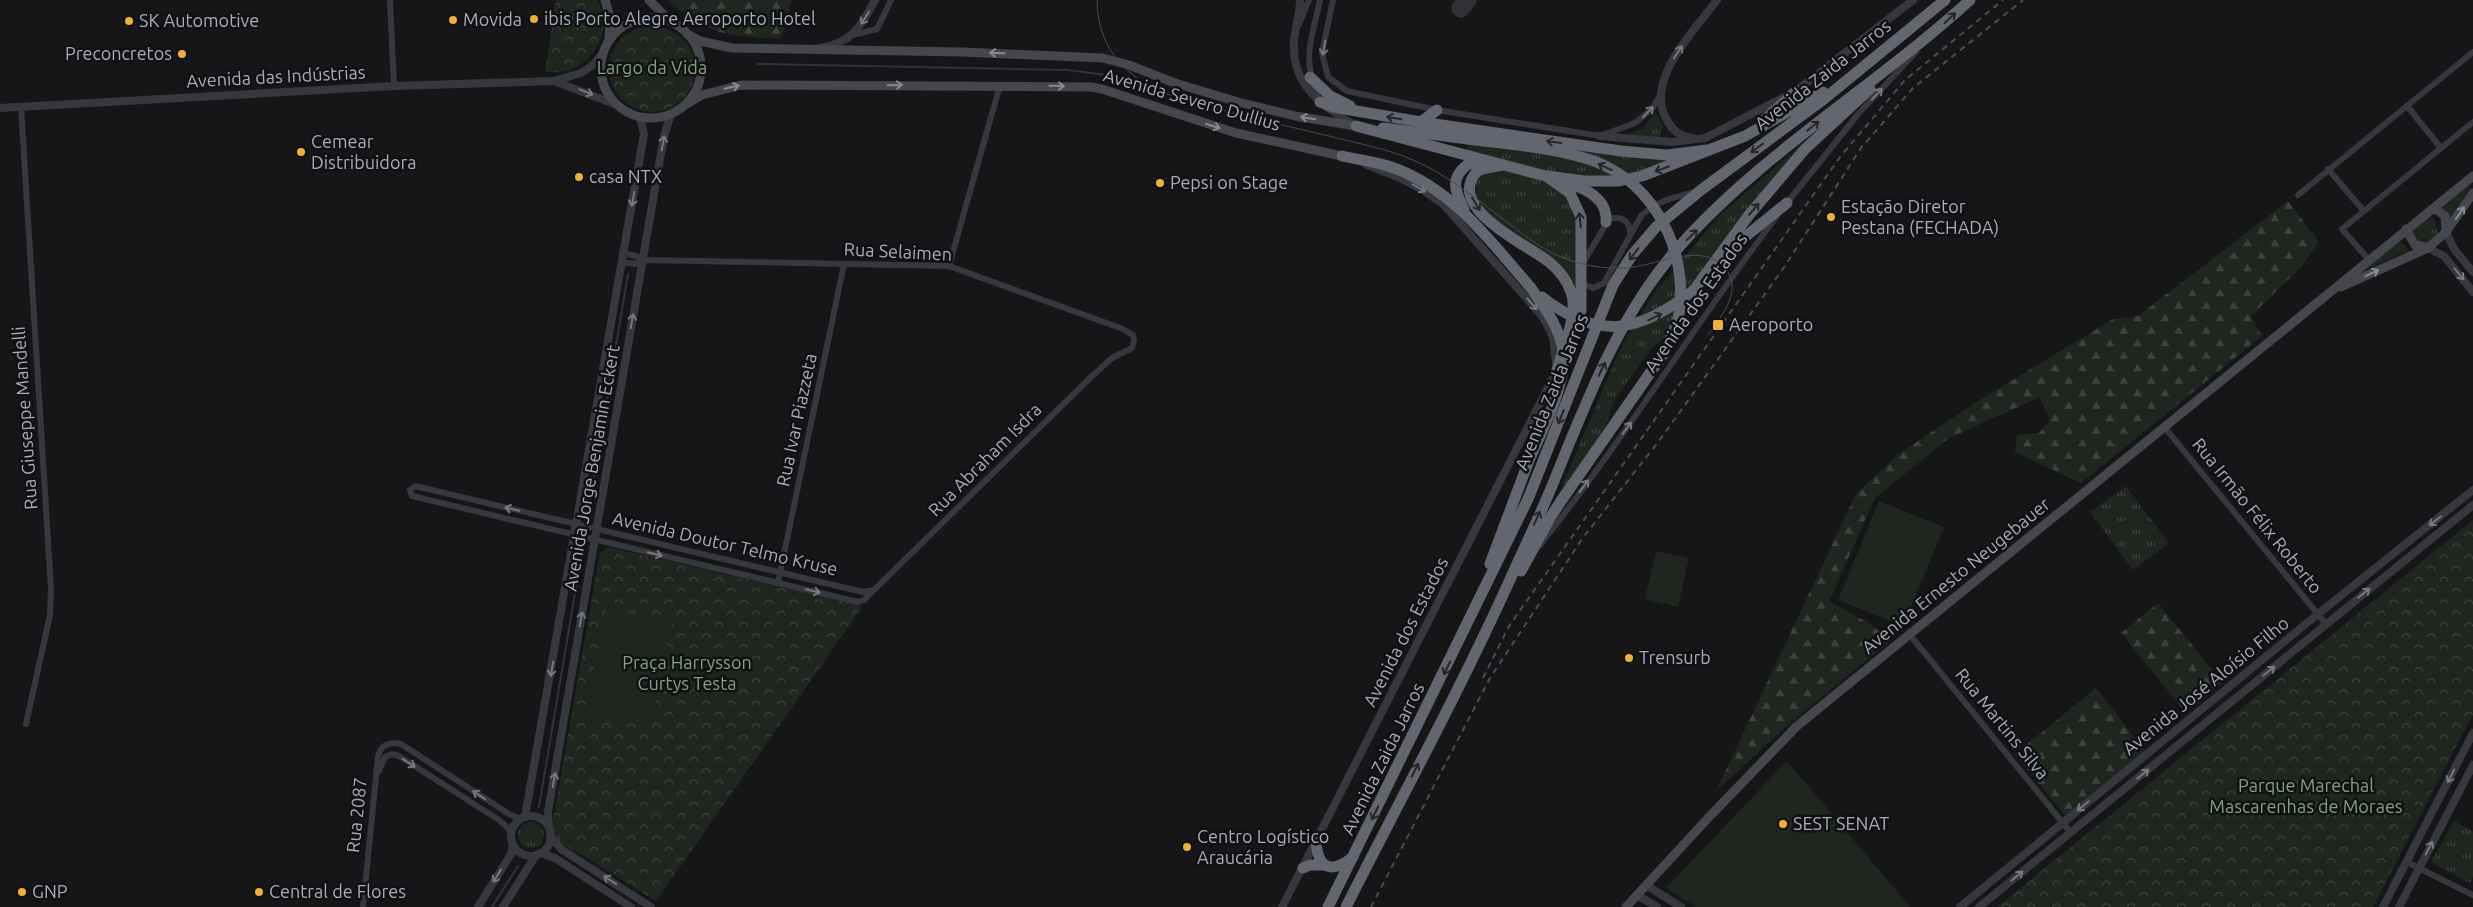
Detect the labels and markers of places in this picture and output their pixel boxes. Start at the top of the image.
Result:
place label: ibis Porto Alegre Aeroporto Hotel [544,8,816,28]
place label: Movida [463,9,522,29]
place label: SK Automotive [139,10,259,30]
marker: ibis Porto Alegre Aeroporto Hotel [528,13,540,25]
marker: Movida [447,14,459,26]
marker: SK Automotive [123,15,135,27]
place label: Preconcretos [65,43,172,63]
marker: Preconcretos [176,48,188,60]
place label: Cemear Distribuidora [311,131,416,172]
marker: Cemear Distribuidora [295,146,307,158]
place label: casa NTX [589,166,662,186]
marker: casa NTX [573,171,585,183]
place label: Pepsi on Stage [1170,172,1288,192]
marker: Pepsi on Stage [1154,177,1166,189]
place label: Estação Diretor Pestana (FECHADA) [1841,196,1999,238]
marker: Estação Diretor Pestana (FECHADA) [1825,211,1837,223]
place label: Aeroporto [1729,314,1813,334]
marker: Aeroporto [1711,318,1725,332]
place label: Trensurb [1639,647,1711,667]
marker: Trensurb [1623,652,1635,664]
place label: SEST SENAT [1793,813,1889,833]
marker: SEST SENAT [1777,818,1789,830]
place label: Centro Logístico Araucária [1197,826,1329,867]
marker: Centro Logístico Araucária [1181,841,1193,853]
place label: GNP [32,881,68,901]
place label: Central de Flores [269,881,406,901]
marker: GNP [16,886,28,898]
marker: Central de Flores [253,886,265,898]

